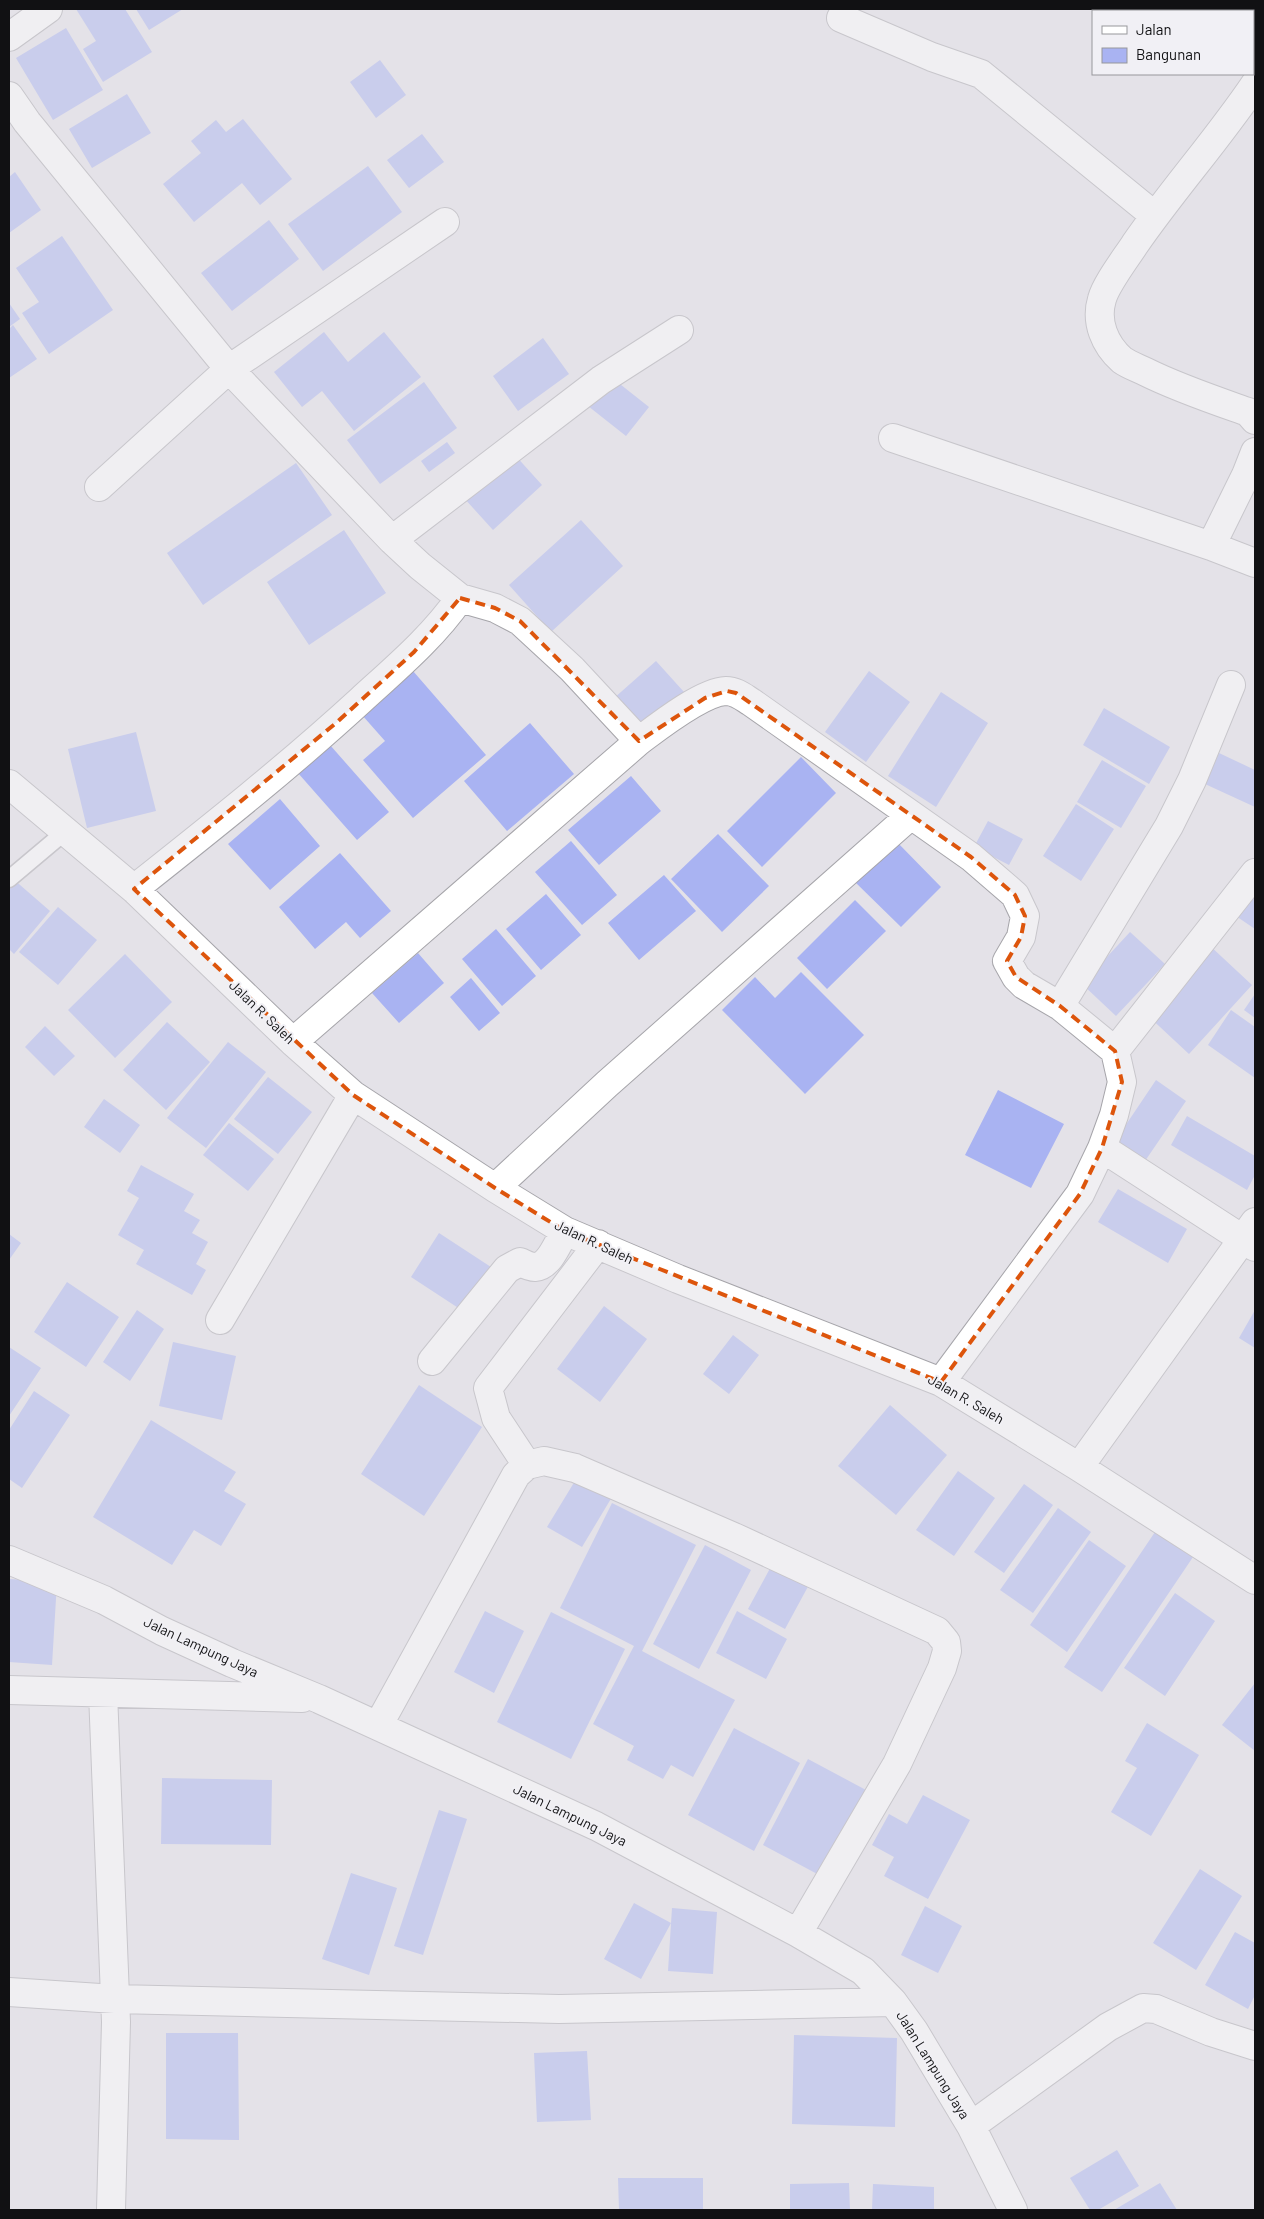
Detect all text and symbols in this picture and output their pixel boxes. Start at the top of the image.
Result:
legend [1092,10,1254,75]
text: Jalan [1136,20,1172,38]
text: Bangunan [1136,45,1201,63]
street label: Jalan R. Saleh [226,976,299,1047]
street label: Jalan R. Saleh [552,1216,636,1267]
street label: Jalan R. Saleh [925,1370,1007,1427]
street label: Jalan Lampung Jaya [141,1613,261,1681]
street label: Jalan Lampung Jaya [511,1780,630,1849]
street label: Jalan Lampung Jaya [893,2008,974,2122]

